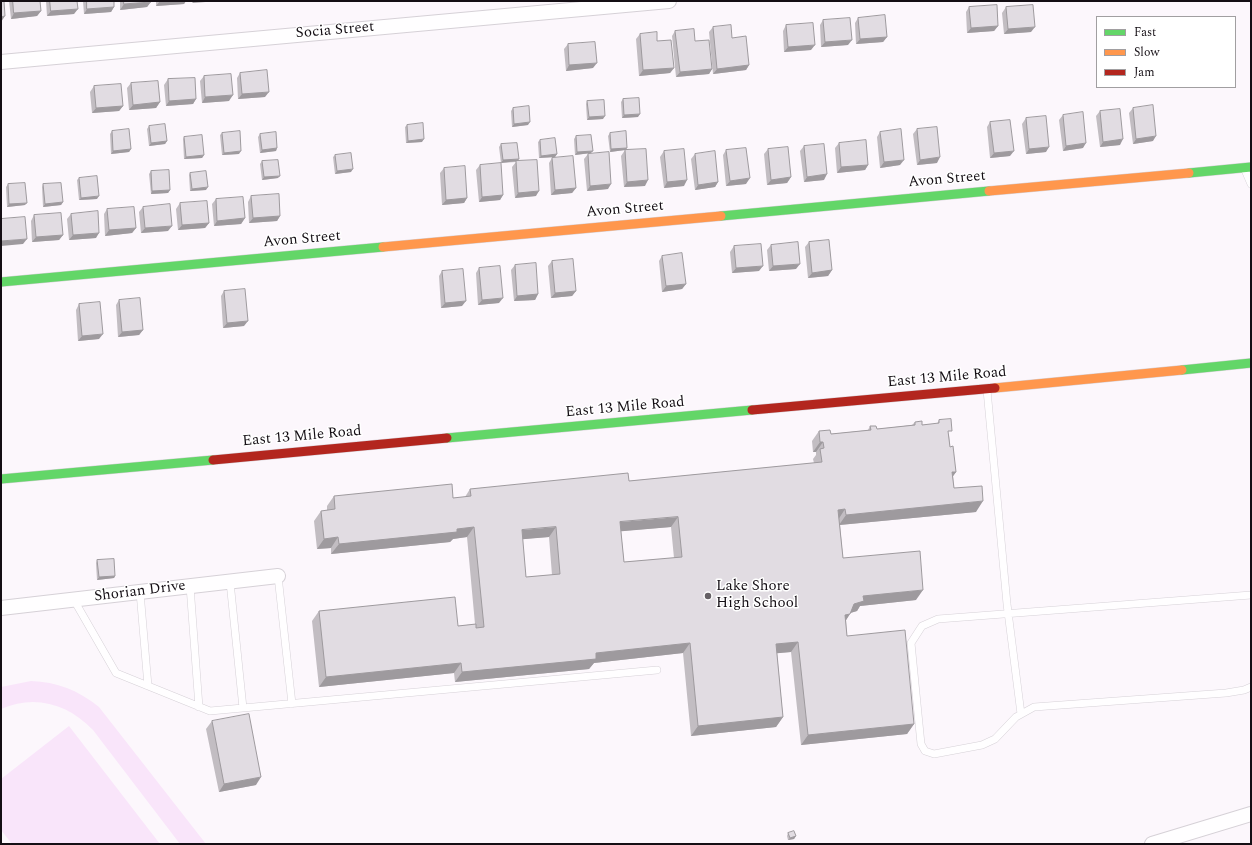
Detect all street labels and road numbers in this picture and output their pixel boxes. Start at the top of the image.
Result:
street label: Socia Street [295,19,375,43]
street label: Avon Street [907,168,987,192]
street label: Avon Street [585,198,665,222]
street label: Avon Street [262,228,342,252]
street label: East 13 Mile Road [887,364,1007,392]
street label: East 13 Mile Road [565,394,685,422]
street label: East 13 Mile Road [242,423,362,451]
street label: Shorian Drive [93,577,187,607]

